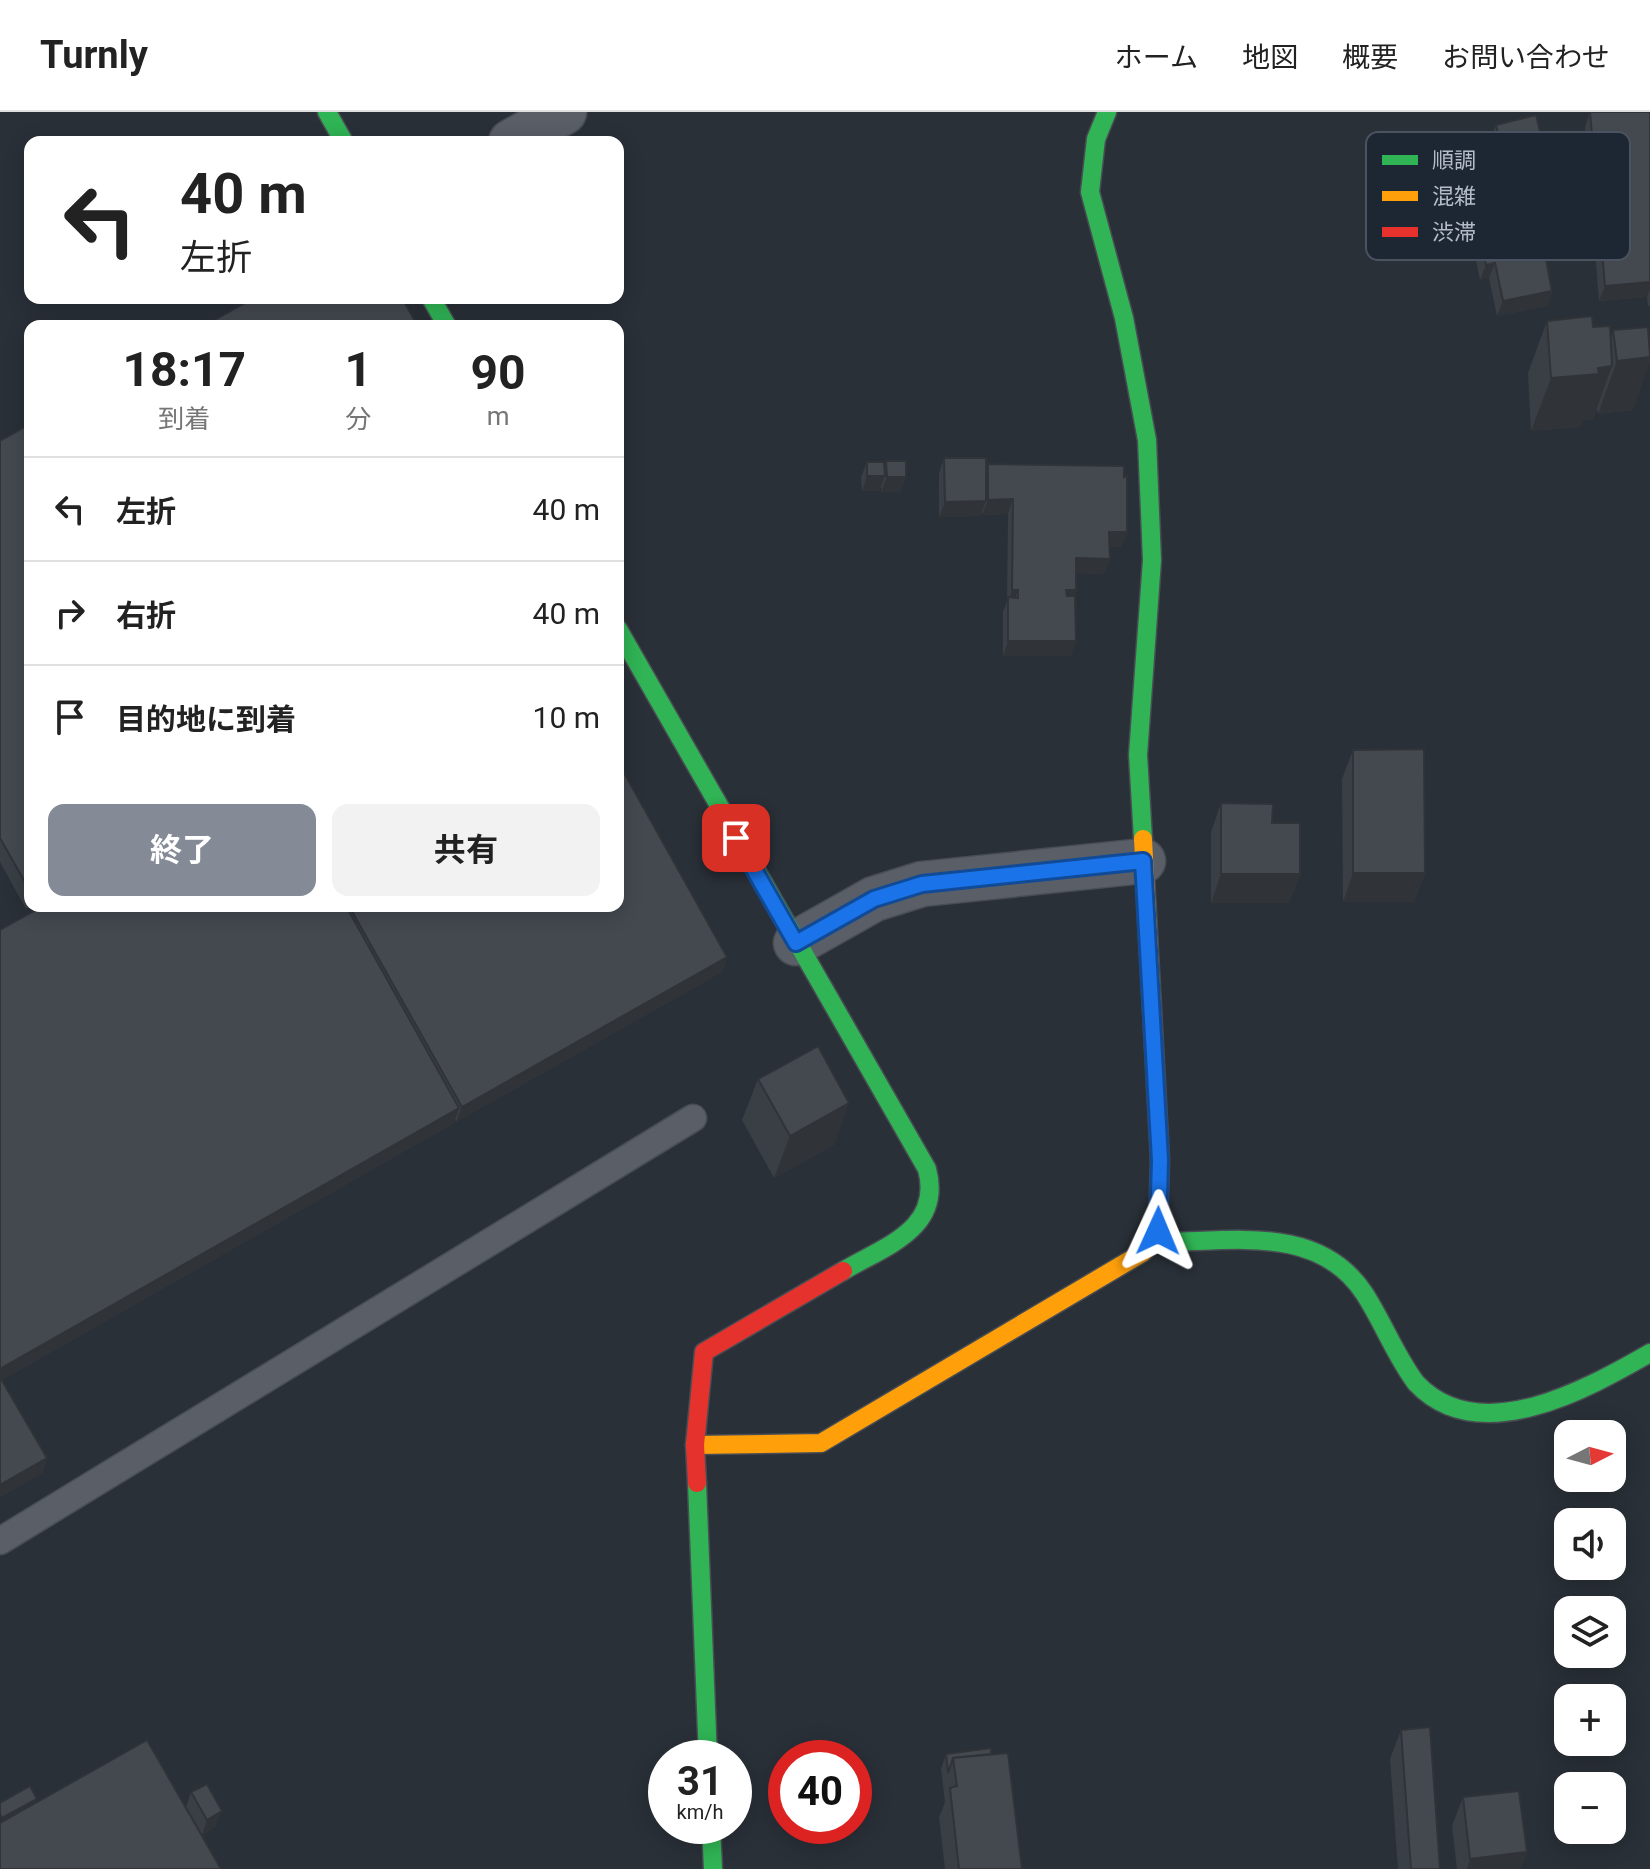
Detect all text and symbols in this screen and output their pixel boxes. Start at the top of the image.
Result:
text: Turnly [40,33,148,77]
text: ホーム [1115,41,1198,74]
text: 地図 [1242,41,1298,74]
text: 概要 [1342,41,1398,74]
text: お問い合わせ [1442,41,1610,74]
legend [1366,132,1630,260]
text: 順調 [1432,148,1476,173]
text: 40 m [180,161,307,227]
icon: left [48,168,152,272]
text: 混雑 [1432,184,1476,209]
text: 渋滞 [1432,220,1476,245]
text: 左折 [180,237,252,279]
text: 18:17 [122,341,246,398]
text: 1 [345,341,372,398]
text: 90 [471,344,526,401]
text: m [487,401,509,431]
text: 到着 [158,404,210,434]
text: 分 [345,404,371,434]
icon: left [48,487,92,531]
text: 40 m [533,492,600,527]
text: 左折 [116,494,176,529]
icon: right [48,591,92,635]
text: 40 m [533,596,600,631]
text: 右折 [116,598,176,633]
icon: arrive [48,695,92,739]
text: 10 m [533,700,600,735]
text: 目的地に到着 [116,702,296,737]
button: 終了 [48,804,316,896]
button: 共有 [332,804,600,896]
pin [702,804,770,872]
icon: arrive [714,816,758,860]
position arrow [1116,1189,1200,1273]
north arrow [1554,1420,1626,1492]
map controls [1554,1420,1626,1844]
button: sound [1554,1508,1626,1580]
button: layers [1554,1596,1626,1668]
button: + [1554,1684,1626,1756]
speed limit sign: 40 [768,1740,872,1844]
text: 31 [677,1758,723,1805]
button: − [1554,1772,1626,1844]
text: km/h [677,1800,723,1824]

